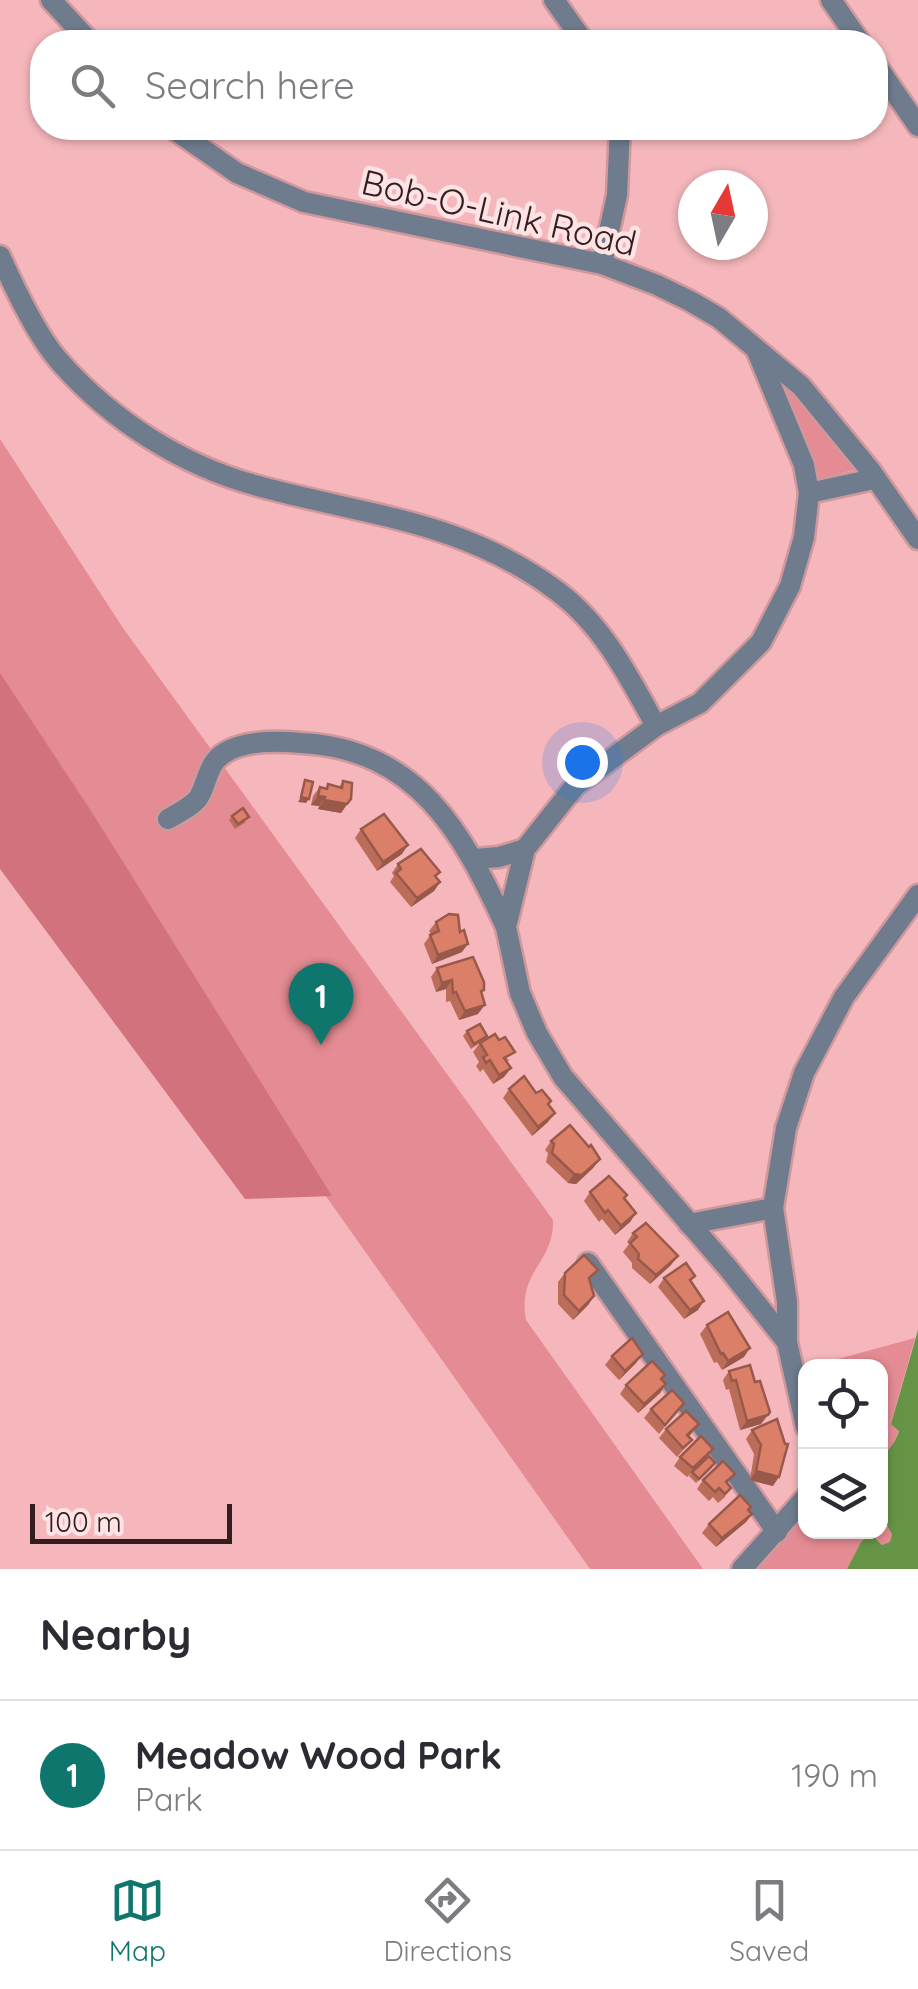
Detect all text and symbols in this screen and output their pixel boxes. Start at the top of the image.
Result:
search box [30,30,888,140]
icon: search [65,58,120,113]
text: Search here [145,61,355,109]
street label: Bob-O-Link Road [358,159,641,265]
north arrow [678,170,768,260]
your location [557,737,608,788]
pin: 1 [288,962,354,1045]
map controls [798,1359,888,1539]
button: locate [798,1359,888,1449]
button: layers [798,1449,888,1539]
scale bar [30,1499,232,1544]
text: 100 m [45,1504,122,1539]
text: Nearby [40,1608,191,1661]
text: Meadow Wood Park [135,1731,502,1779]
text: 1 [66,1755,79,1795]
text: 190 m [791,1755,878,1795]
text: Park [135,1779,203,1819]
tab: Map [109,1873,166,1968]
tab: Directions [383,1873,512,1968]
tab: Saved [729,1873,809,1968]

